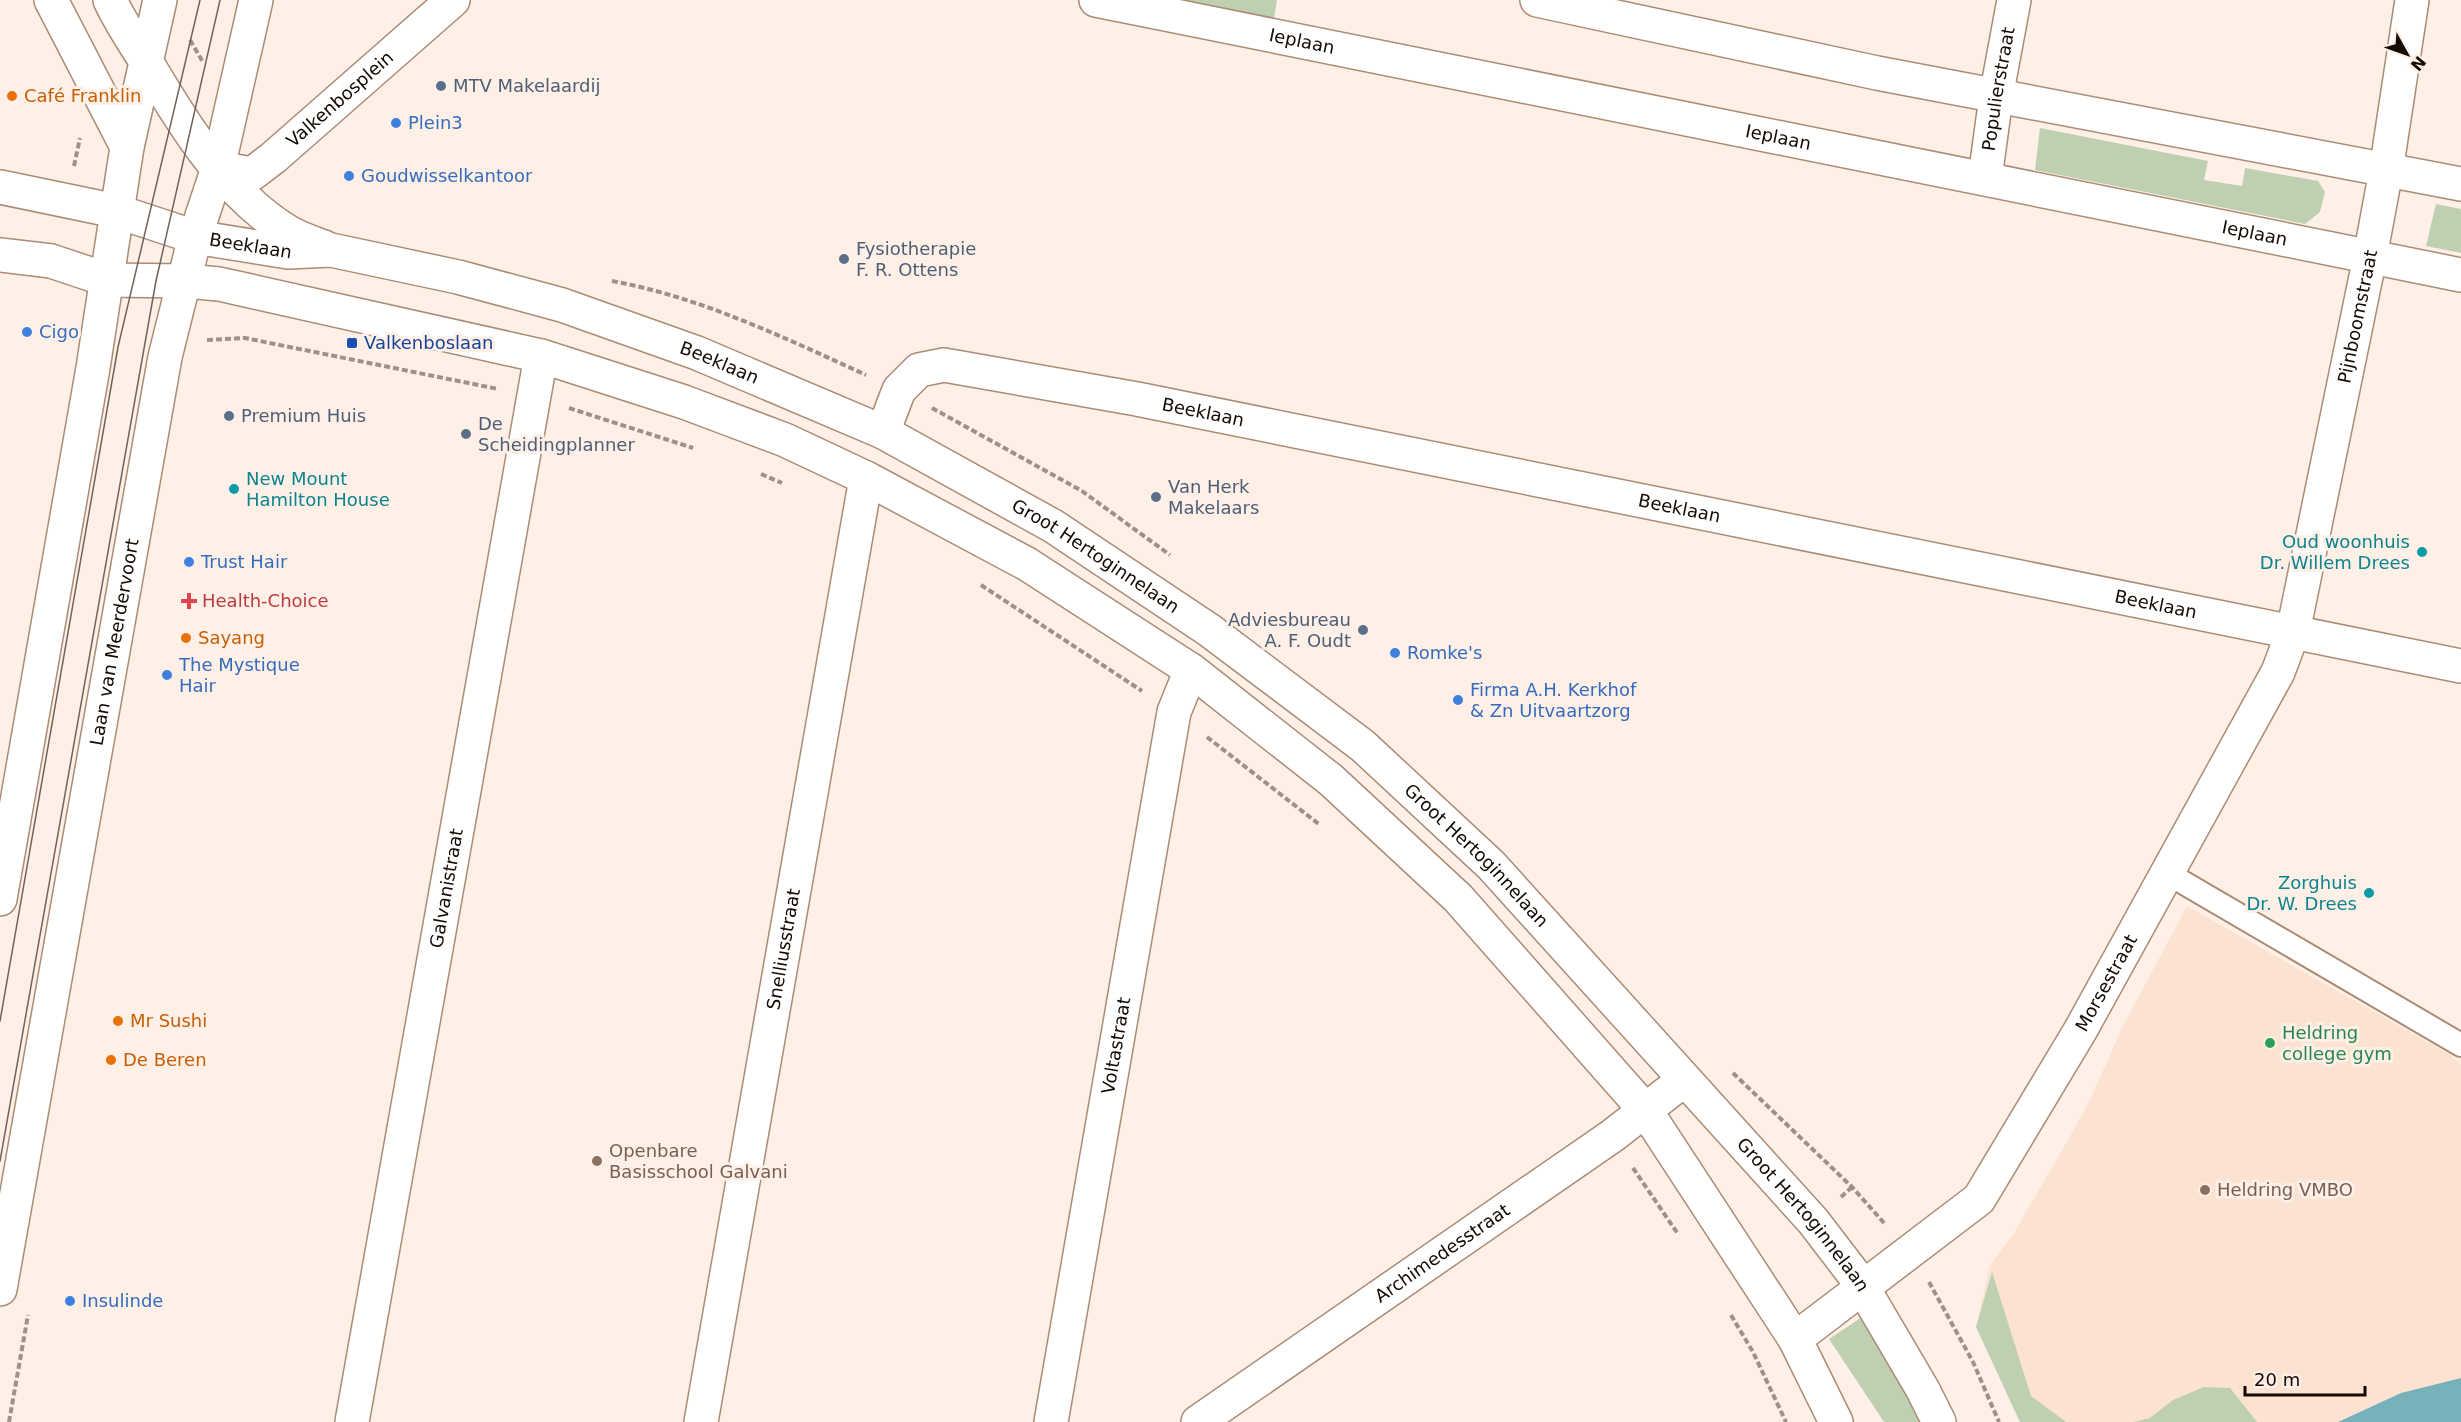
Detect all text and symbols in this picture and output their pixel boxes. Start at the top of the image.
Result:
street label: Ieplaan [1267,24,1337,58]
north arrow [2377,24,2437,84]
street label: Populierstraat [1978,25,2019,152]
street label: Valkenbosplein [282,46,397,151]
text: N [2407,52,2430,75]
place label: MTV Makelaardij [453,75,601,96]
marker: MTV Makelaardij [434,79,448,93]
place label: Café Franklin [24,85,141,106]
marker: Café Franklin [5,89,19,103]
place label: Plein3 [408,112,463,133]
marker: Plein3 [389,116,403,130]
street label: Ieplaan [1744,120,1813,154]
place label: Goudwisselkantoor [361,165,533,186]
marker: Goudwisselkantoor [342,169,356,183]
street label: Ieplaan [2220,216,2289,250]
street label: Beeklaan [208,228,294,262]
place label: Fysiotherapie F. R. Ottens [856,238,976,280]
street label: Pijnboomstraat [2333,248,2381,385]
marker: Fysiotherapie F. R. Ottens [837,252,851,266]
place label: Cigo [39,321,79,342]
marker: Cigo [20,325,34,339]
place label: Valkenboslaan [364,332,494,353]
marker: Valkenboslaan [345,336,359,350]
street label: Beeklaan [677,337,762,388]
street label: Beeklaan [1160,393,1246,430]
place label: Premium Huis [241,405,366,426]
marker: Premium Huis [222,409,236,423]
place label: De Scheidingplanner [478,413,635,455]
marker: De Scheidingplanner [459,427,473,441]
place label: New Mount Hamilton House [246,468,390,510]
place label: Van Herk Makelaars [1168,476,1259,518]
marker: New Mount Hamilton House [227,482,241,496]
street label: Beeklaan [1637,489,1722,526]
marker: Van Herk Makelaars [1149,490,1163,504]
street label: Groot Hertoginnelaan [1008,494,1183,617]
place label: Oud woonhuis Dr. Willem Drees [2260,531,2410,573]
street label: Laan van Meerdervoort [85,537,143,747]
marker: Oud woonhuis Dr. Willem Drees [2415,545,2429,559]
place label: Trust Hair [200,551,288,572]
marker: Trust Hair [182,555,196,569]
street label: Beeklaan [2113,585,2199,623]
place label: Health-Choice [202,590,329,611]
marker: Health-Choice [180,592,198,610]
place label: Adviesbureau A. F. Oudt [1228,609,1351,651]
marker: Adviesbureau A. F. Oudt [1356,623,1370,637]
place label: Sayang [198,627,265,648]
marker: Sayang [179,631,193,645]
place label: Romke's [1407,642,1482,663]
marker: Romke's [1388,646,1402,660]
place label: The Mystique Hair [178,654,300,696]
marker: The Mystique Hair [160,668,174,682]
place label: Firma A.H. Kerkhof & Zn Uitvaartzorg [1470,679,1637,721]
marker: Firma A.H. Kerkhof & Zn Uitvaartzorg [1451,693,1465,707]
street label: Groot Hertoginnelaan [1400,779,1553,931]
street label: Galvanistraat [425,827,467,950]
place label: Zorghuis Dr. W. Drees [2246,872,2357,914]
marker: Zorghuis Dr. W. Drees [2362,886,2376,900]
street label: Snelliusstraat [762,887,804,1011]
street label: Morsestraat [2071,931,2141,1035]
street label: Voltastraat [1097,995,1134,1096]
place label: Mr Sushi [130,1010,207,1031]
marker: Mr Sushi [111,1014,125,1028]
place label: Heldring college gym [2282,1022,2392,1064]
marker: Heldring college gym [2263,1036,2277,1050]
place label: De Beren [123,1049,207,1070]
marker: De Beren [104,1053,118,1067]
street label: Groot Hertoginnelaan [1733,1133,1874,1295]
place label: Openbare Basisschool Galvani [609,1140,788,1182]
marker: Openbare Basisschool Galvani [590,1154,604,1168]
place label: Heldring VMBO [2217,1179,2353,1200]
marker: Heldring VMBO [2198,1183,2212,1197]
street label: Archimedesstraat [1371,1199,1514,1307]
place label: Insulinde [82,1290,163,1311]
marker: Insulinde [63,1294,77,1308]
scale bar [2245,1359,2365,1397]
text: 20 m [2254,1369,2300,1390]

